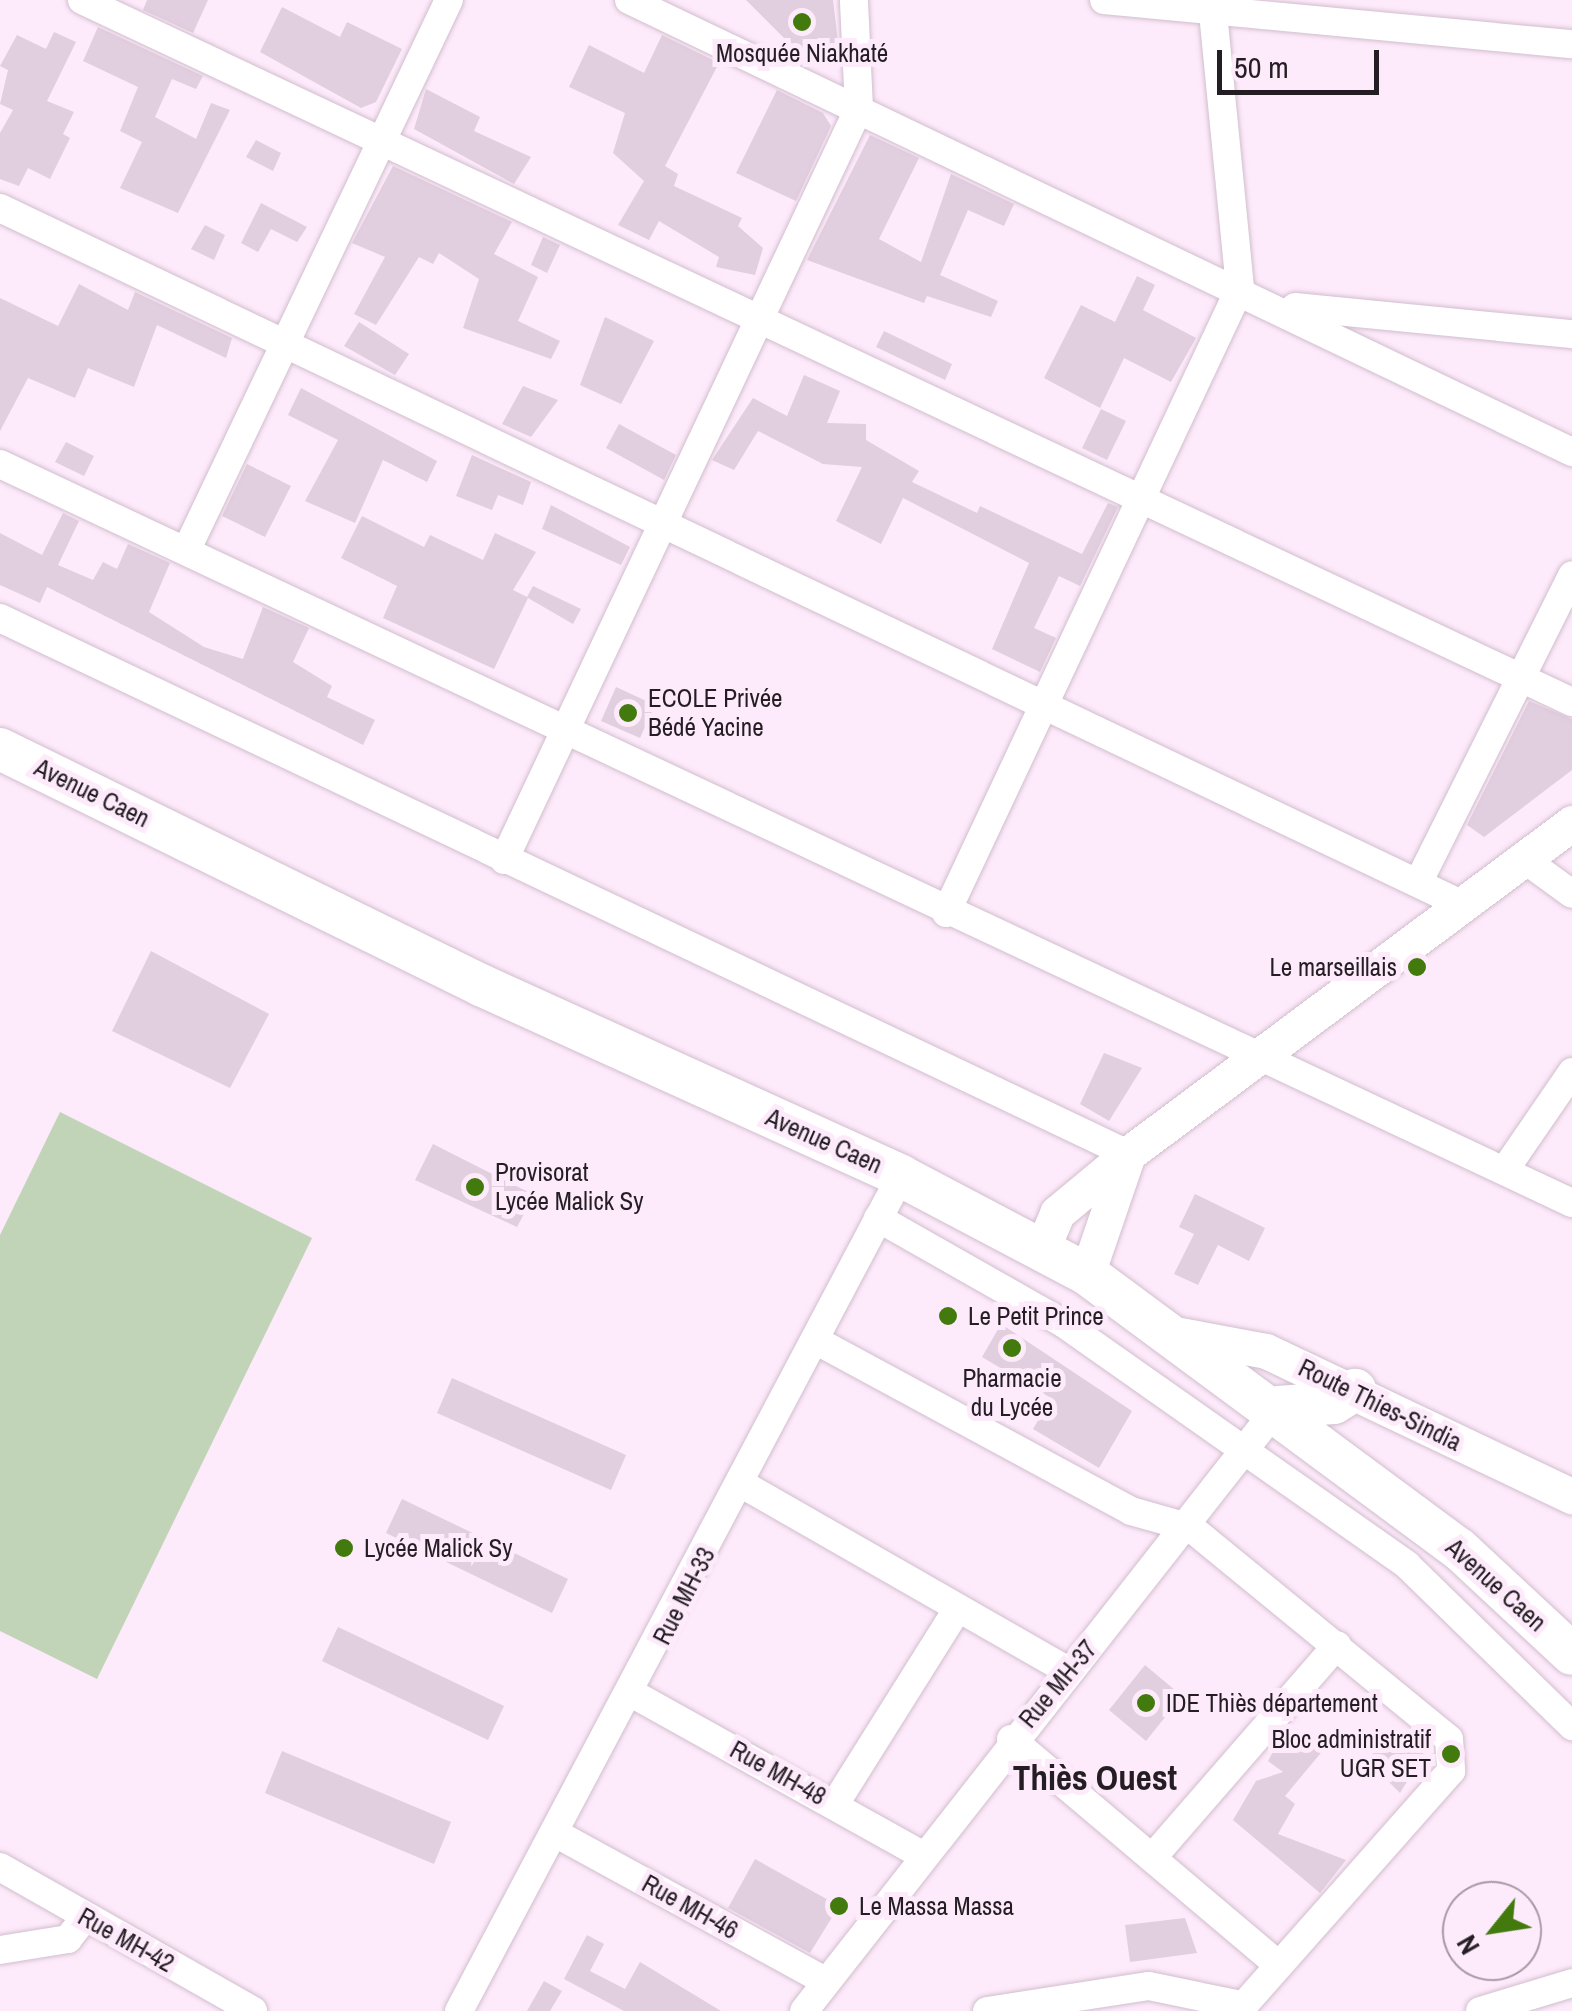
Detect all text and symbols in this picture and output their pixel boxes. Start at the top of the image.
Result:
marker: Mosquée Niakhaté [791,11,813,33]
scale bar [1222,30,1384,92]
place label: Mosquée Niakhaté [716,38,888,68]
text: 50 m [1234,47,1289,87]
place label: ECOLE Privée Bédé Yacine [648,684,782,743]
marker: ECOLE Privée Bédé Yacine [617,702,639,724]
street label: Avenue Caen [30,752,154,834]
place label: Le marseillais [1269,952,1397,982]
marker: Le marseillais [1406,956,1428,978]
street label: Avenue Caen [761,1102,887,1180]
place label: Provisorat Lycée Malick Sy [495,1158,643,1217]
marker: Provisorat Lycée Malick Sy [464,1176,486,1198]
place label: Le Petit Prince [968,1301,1104,1331]
marker: Le Petit Prince [937,1305,959,1327]
marker: Pharmacie du Lycée [1001,1337,1023,1359]
street label: Route Thies-Sindia [1294,1353,1466,1457]
place label: Pharmacie du Lycée [962,1364,1062,1423]
street label: Avenue Caen [1440,1532,1552,1638]
place label: Lycée Malick Sy [364,1533,512,1563]
marker: Lycée Malick Sy [333,1537,355,1559]
street label: Rue MH-33 [647,1543,721,1649]
street label: Rue MH-37 [1013,1634,1103,1734]
place label: IDE Thiès département [1166,1688,1378,1718]
marker: IDE Thiès département [1135,1692,1157,1714]
place label: Bloc administratif UGR SET [1271,1725,1431,1784]
street label: Rue MH-48 [725,1734,831,1812]
marker: Bloc administratif UGR SET [1440,1743,1462,1765]
district label: Thiès Ouest [1013,1757,1177,1799]
street label: Rue MH-46 [637,1868,743,1946]
north arrow [1442,1881,1542,1981]
place label: Le Massa Massa [859,1891,1014,1921]
marker: Le Massa Massa [828,1895,850,1917]
street label: Rue MH-42 [73,1901,179,1979]
text: N [1447,1928,1488,1962]

